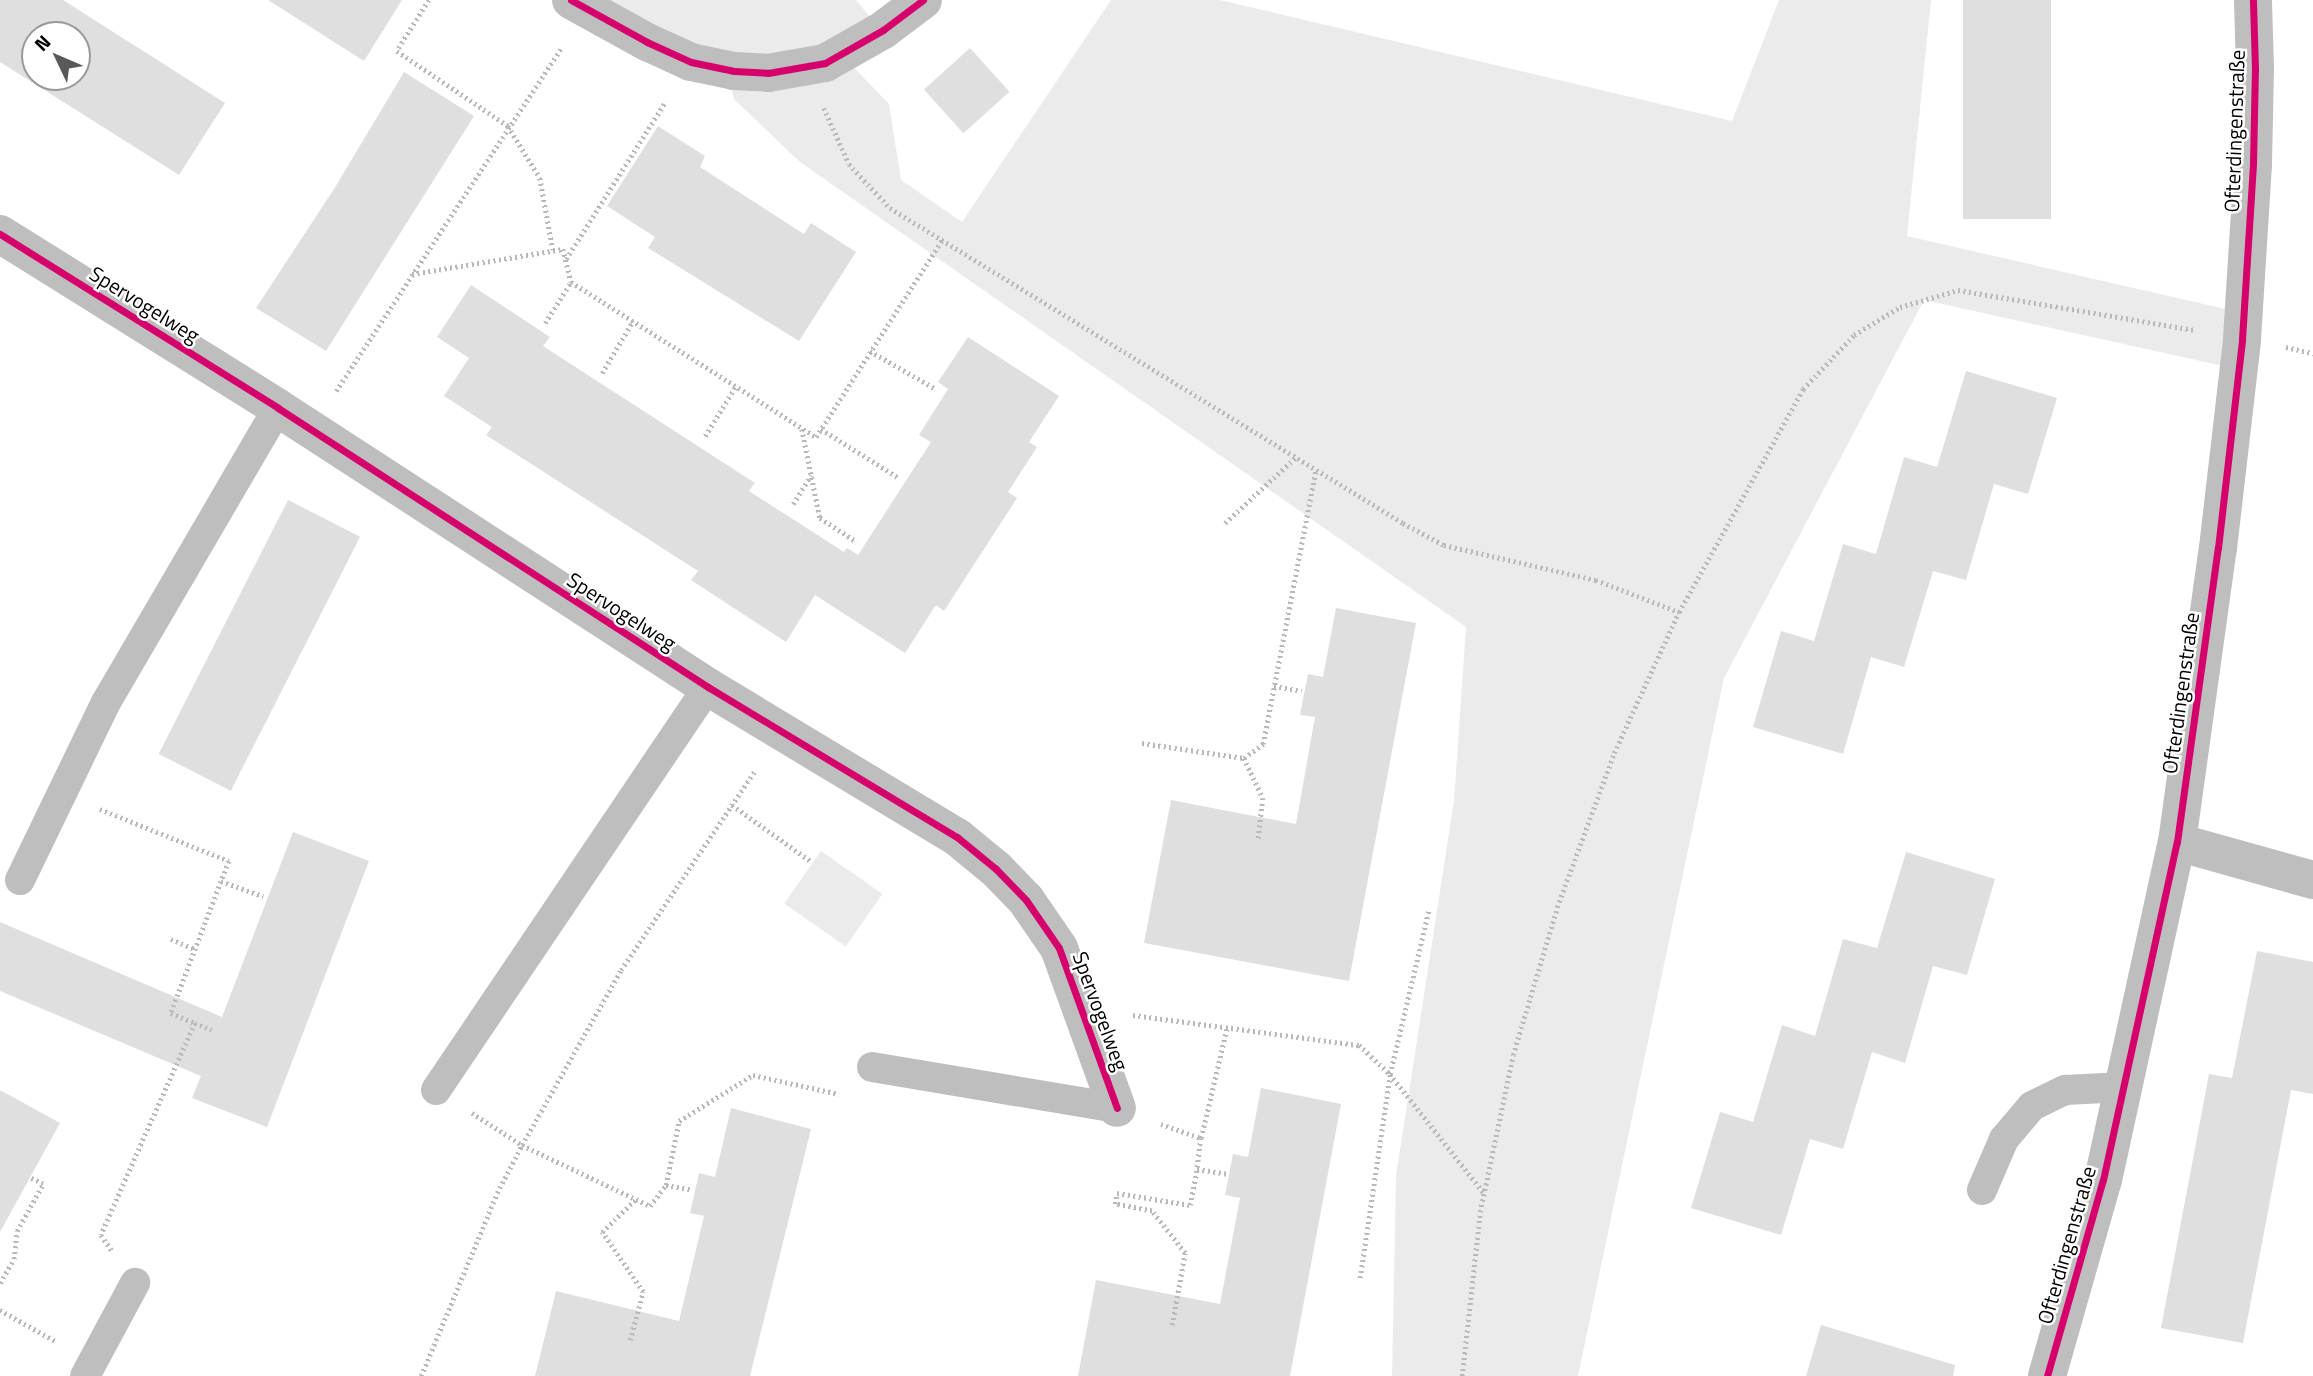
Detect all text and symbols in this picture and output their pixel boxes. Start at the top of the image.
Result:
north arrow [21,21,91,91]
text: N [27,28,57,57]
street label: Ofterdingenstraße [2219,49,2249,213]
street label: Spervogelweg [85,260,205,348]
street label: Spervogelweg [563,566,681,656]
street label: Ofterdingenstraße [2156,611,2204,775]
street label: Spervogelweg [1068,948,1134,1074]
street label: Ofterdingenstraße [2031,1163,2101,1327]

